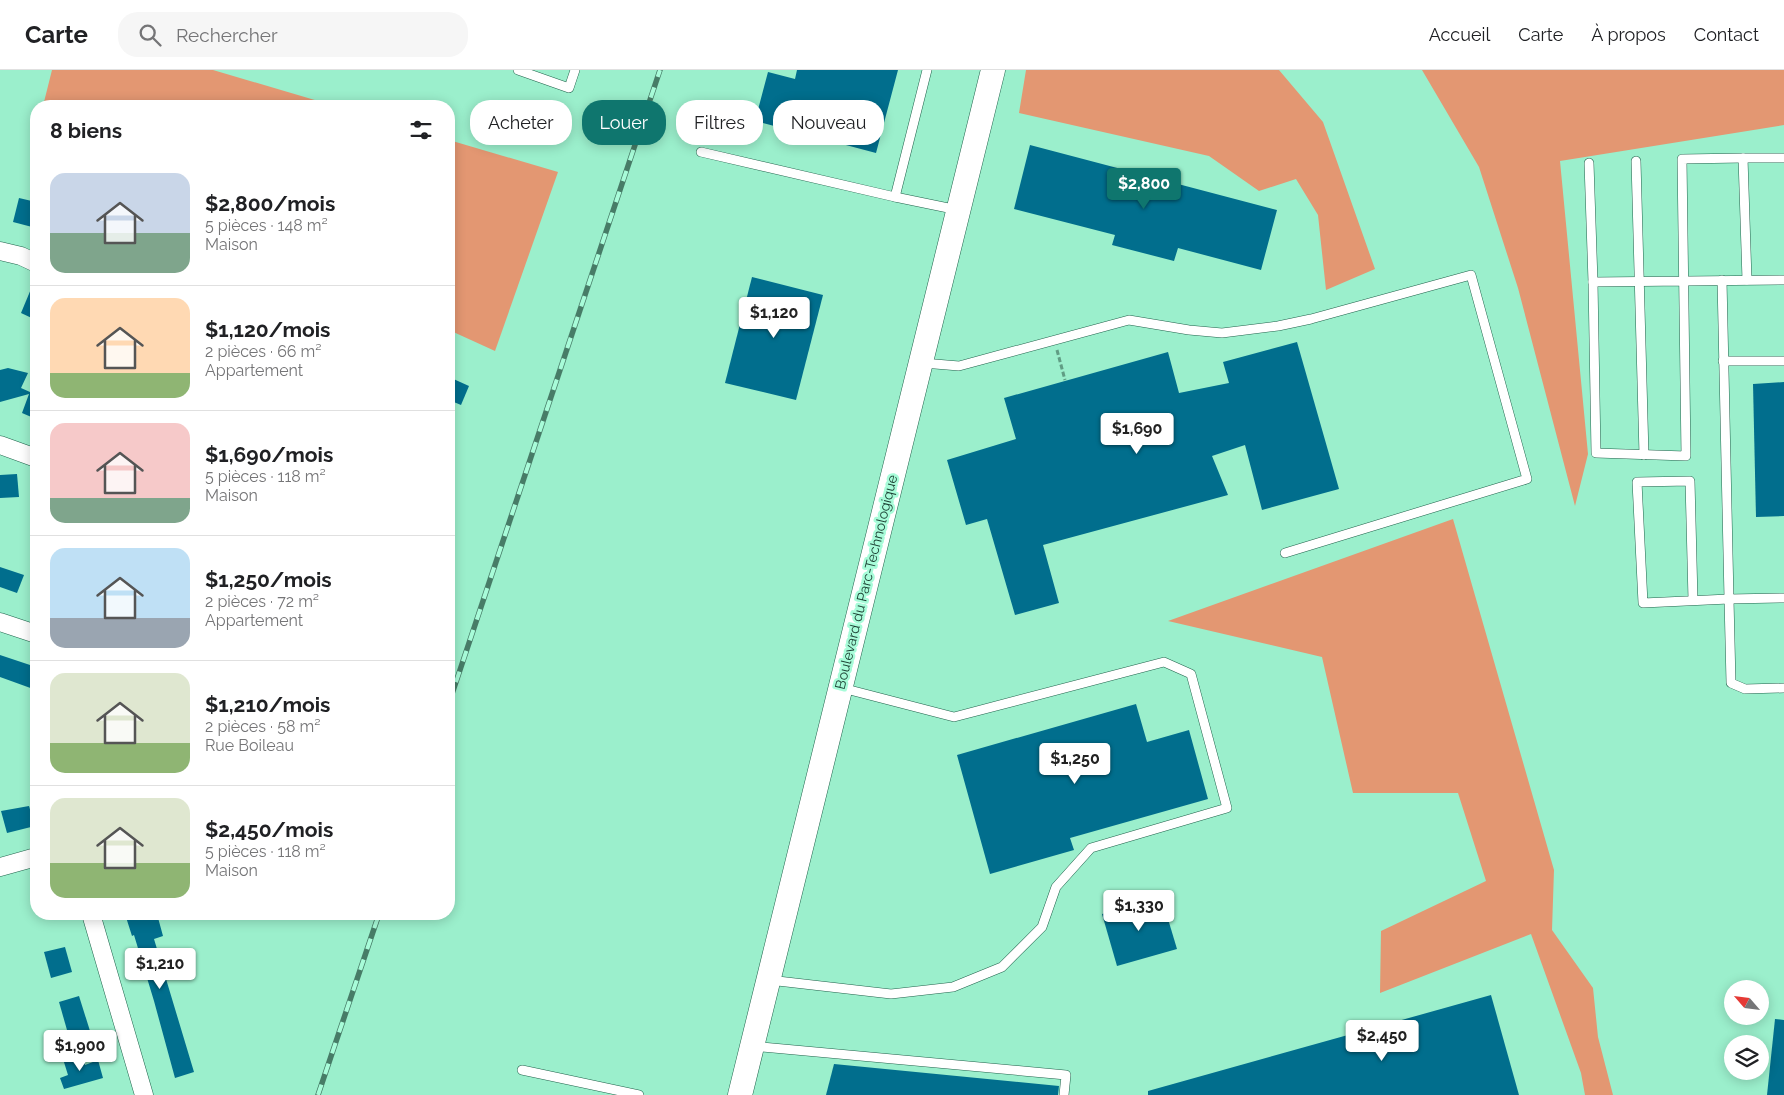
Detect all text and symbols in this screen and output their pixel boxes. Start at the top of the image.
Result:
search box [118,12,468,57]
text: Carte [25,20,88,49]
icon: search [136,21,164,49]
text: Rechercher [176,24,278,46]
text: Accueil [1429,24,1490,45]
text: Carte [1518,24,1563,45]
text: À propos [1591,24,1666,45]
text: Contact [1694,24,1759,45]
chip: Acheter [470,100,572,145]
chip: Louer [582,100,666,145]
chip: Filtres [676,100,763,145]
chip: Nouveau [773,100,884,145]
icon: filters [407,116,435,144]
text: 8 biens [50,118,122,143]
pin: $2,800 [1103,168,1185,210]
text: $2,800 [1118,174,1170,193]
text: $2,800/mois [205,191,335,216]
icon: home [90,193,150,253]
text: 5 pièces · 148 m² [205,216,328,235]
text: Maison [205,235,258,254]
pin: $1,120 [733,296,815,339]
text: $1,120 [750,303,798,322]
text: $1,120/mois [205,317,330,342]
icon: home [90,318,150,378]
text: 2 pièces · 66 m² [205,342,321,361]
text: Appartement [205,361,303,380]
pin: $1,690 [1096,412,1178,455]
text: $1,690 [1112,419,1162,438]
text: $1,690/mois [205,442,333,467]
icon: home [90,443,150,503]
text: 5 pièces · 118 m² [205,467,326,486]
street label: Boulevard du Parc-Technologique [832,473,900,691]
text: Maison [205,486,258,505]
text: $1,250/mois [205,567,332,592]
icon: home [90,568,150,628]
text: 2 pièces · 72 m² [205,592,319,611]
text: Appartement [205,611,303,630]
text: $1,210/mois [205,692,330,717]
icon: home [90,693,150,753]
text: 2 pièces · 58 m² [205,717,320,736]
text: Rue Boileau [205,736,294,755]
pin: $1,250 [1034,742,1116,785]
text: $1,250 [1050,749,1100,768]
text: $2,450/mois [205,817,333,842]
icon: home [90,818,150,878]
text: 5 pièces · 118 m² [205,842,326,861]
text: Maison [205,861,258,880]
pin: $1,330 [1098,890,1180,932]
text: $1,330 [1114,896,1164,915]
pin: $1,210 [119,948,201,990]
text: $1,210 [136,954,184,973]
north arrow [1724,980,1769,1025]
map controls [1724,980,1769,1080]
pin: $2,450 [1341,1020,1423,1062]
text: $2,450 [1357,1026,1407,1045]
pin: $1,900 [39,1030,121,1072]
button: layers [1724,1035,1769,1080]
text: $1,900 [55,1036,105,1055]

